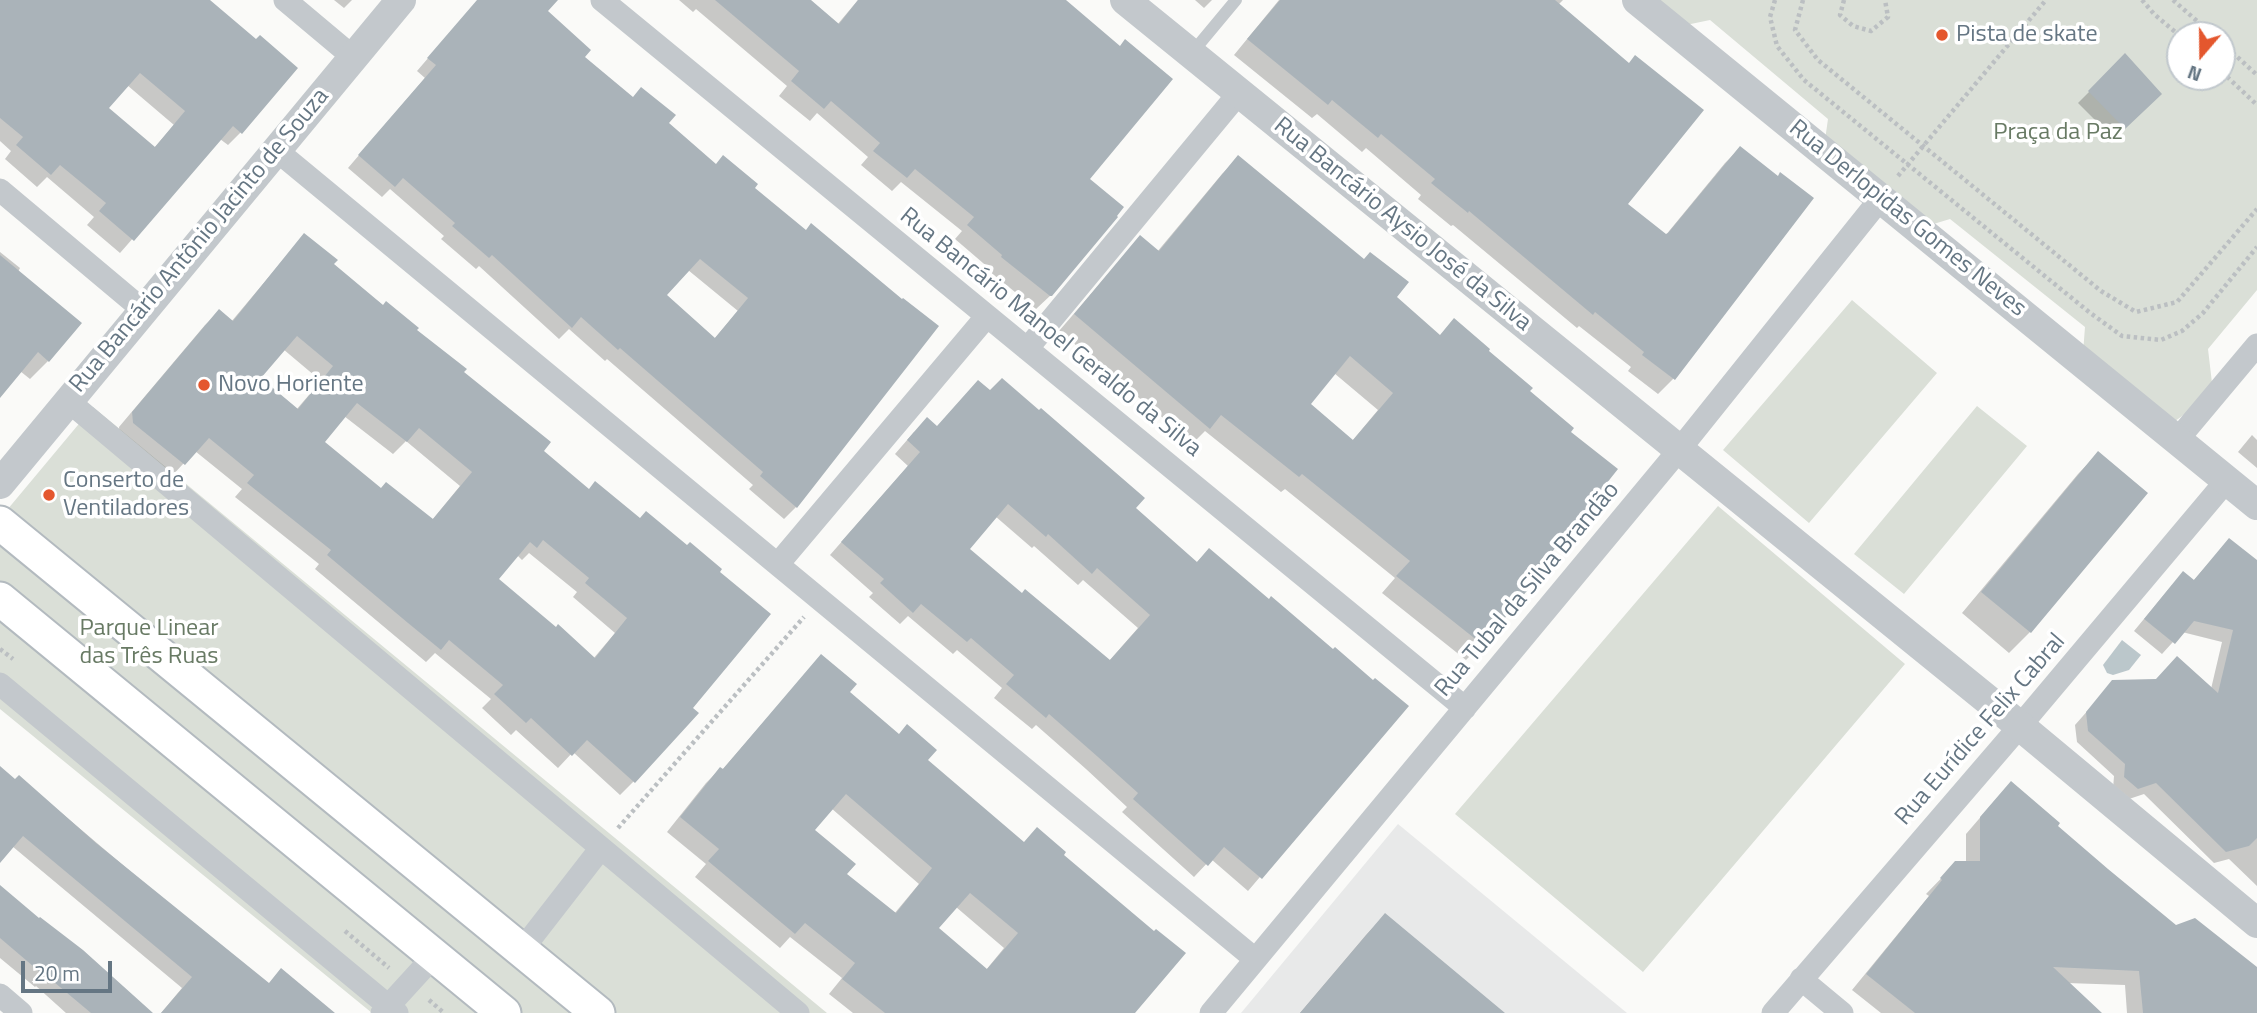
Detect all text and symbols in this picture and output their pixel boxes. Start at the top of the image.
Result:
place label: Pista de skate [1956,21,2098,49]
north arrow [2166,21,2236,91]
marker: Pista de skate [1934,27,1950,43]
text: N [2183,58,2205,90]
street label: Rua Bancário Antônio Jacinto de Souza [64,83,336,399]
street label: Rua Bancário Aysio José da Silva [1267,112,1537,338]
street label: Rua Derlopidas Gomes Neves [1783,114,2031,324]
park label: Praça da Paz [1993,119,2123,147]
street label: Rua Bancário Manoel Geraldo da Silva [893,202,1207,464]
place label: Novo Horiente [218,371,364,399]
marker: Novo Horiente [196,377,212,393]
place label: Conserto de Ventiladores [63,467,189,523]
street label: Rua Tubal da Silva Brandão [1430,477,1626,703]
marker: Conserto de Ventiladores [41,487,57,503]
park label: Parque Linear das Três Ruas [80,615,218,671]
street label: Rua Eurídice Felix Cabral [1890,628,2072,832]
scale bar [24,946,116,990]
text: 20 m [34,957,80,989]

